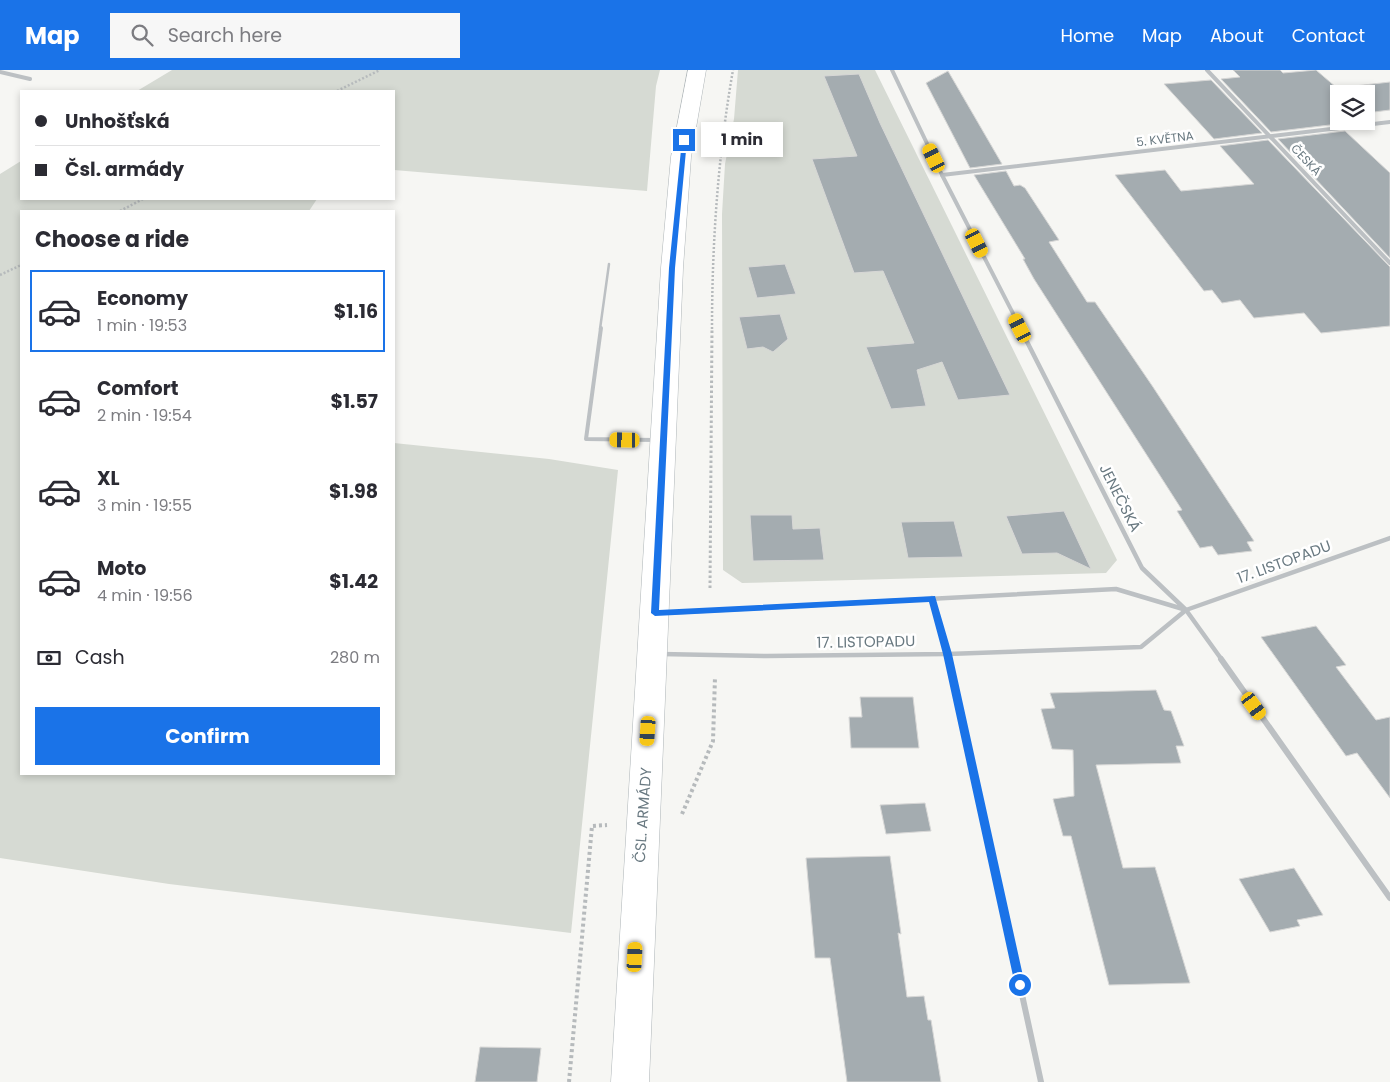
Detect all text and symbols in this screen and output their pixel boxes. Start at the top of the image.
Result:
search box [110,13,460,58]
text: Map [25,19,80,52]
icon: search [128,21,156,49]
text: Search here [168,22,282,49]
text: Home [1060,23,1114,48]
text: Map [1142,23,1182,48]
text: About [1210,23,1264,48]
text: Contact [1292,23,1365,48]
map controls [1330,85,1375,130]
button: layers [1330,85,1375,130]
text: Unhošťská [65,108,170,135]
callout: 1 min [702,122,784,158]
street label: 5. KVĚTNA [1135,127,1195,150]
text: 1 min [721,128,763,151]
route end [673,129,695,151]
street label: ČESKÁ [1287,140,1325,179]
car [920,141,947,175]
text: Čsl. armády [65,156,184,183]
text: Choose a ride [35,224,189,255]
car [963,226,990,260]
text: Economy [97,285,188,312]
icon: car [37,289,82,334]
text: $1.16 [334,298,378,325]
car [1006,311,1033,345]
text: 1 min · 19:53 [97,314,187,337]
text: Comfort [97,375,179,402]
icon: car [37,379,82,424]
text: $1.57 [330,388,378,415]
text: 2 min · 19:54 [97,404,192,427]
car [609,432,640,448]
street label: JENEČSKÁ [1094,460,1146,535]
text: XL [97,465,120,492]
icon: car [37,469,82,514]
text: $1.98 [329,478,378,505]
text: 3 min · 19:55 [97,494,192,517]
street label: 17. LISTOPADU [1234,535,1334,588]
text: Moto [97,555,146,582]
icon: car [37,559,82,604]
text: $1.42 [329,568,378,595]
text: 4 min · 19:56 [97,584,193,607]
street label: 17. LISTOPADU [817,630,915,653]
icon: cash [35,644,63,672]
text: Cash [75,644,125,671]
text: 280 m [330,646,380,669]
car [1239,689,1268,723]
button: Confirm [35,707,380,765]
car [639,716,656,746]
street label: ČSL. ARMÁDY [629,766,656,863]
car [626,942,643,972]
route start [1009,974,1031,996]

